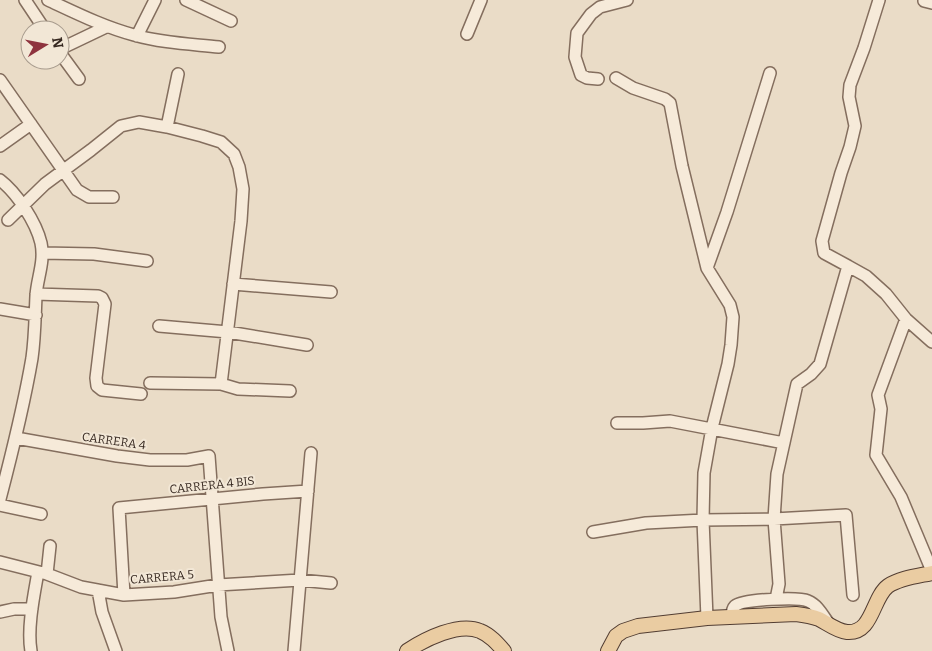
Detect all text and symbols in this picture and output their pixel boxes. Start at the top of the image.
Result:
north arrow [20,20,70,70]
text: N [48,36,67,50]
street label: CARRERA 4 [81,430,147,452]
street label: CARRERA 4 BIS [169,474,255,496]
street label: CARRERA 5 [130,567,194,587]

